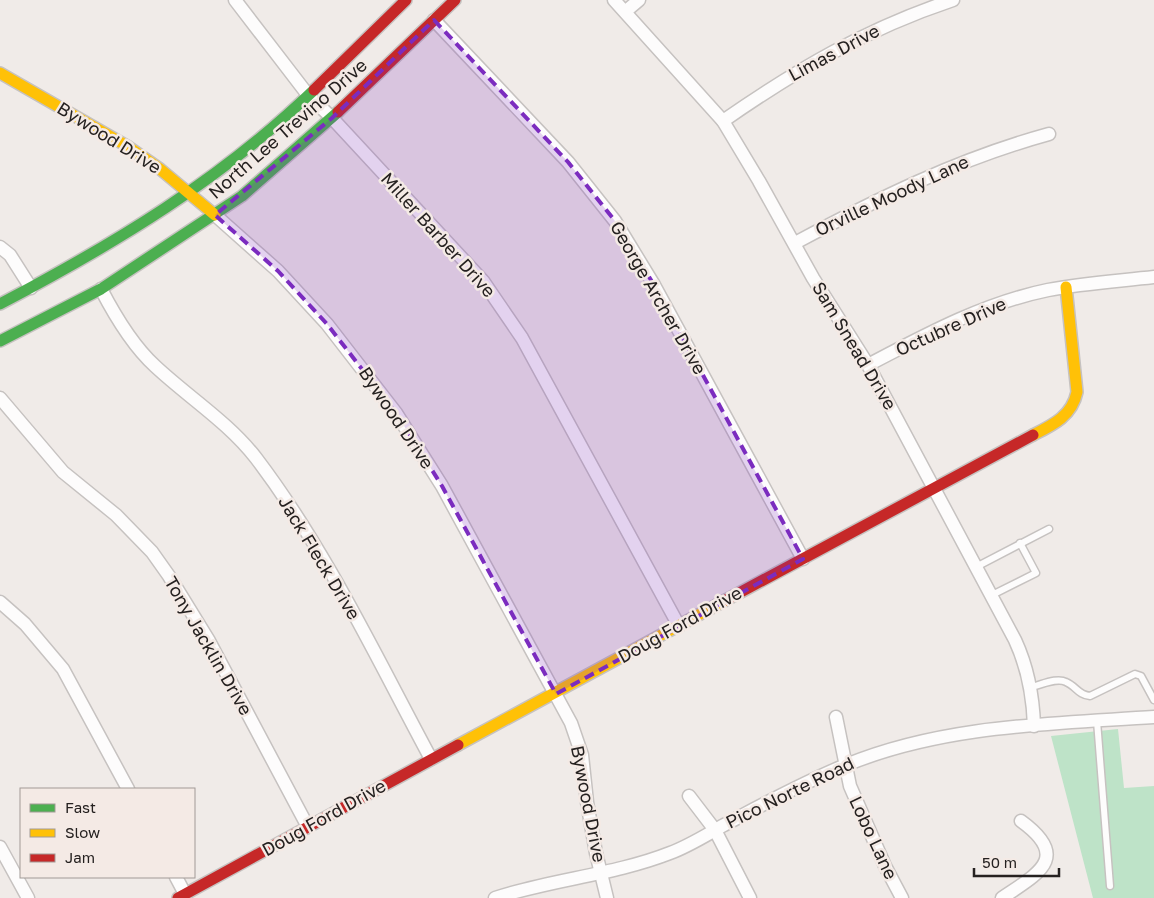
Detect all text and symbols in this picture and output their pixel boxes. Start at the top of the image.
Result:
street label: Limas Drive [784,19,883,85]
street label: North Lee Trevino Drive [204,54,371,203]
street label: Bywood Drive [53,96,166,178]
street label: Orville Moody Lane [811,150,972,240]
street label: Miller Barber Drive [377,167,501,301]
street label: George Archer Drive [606,217,712,378]
street label: Sam Snead Drive [808,277,902,414]
street label: Octubre Drive [892,292,1009,360]
street label: Bywood Drive [355,362,439,473]
street label: Jack Fleck Drive [274,492,365,623]
street label: Tony Jacklin Drive [160,572,258,719]
street label: Doug Ford Drive [614,581,745,667]
street label: Bywood Drive [567,744,611,864]
street label: Pico Norte Road [722,752,857,833]
street label: Doug Ford Drive [258,774,389,860]
legend [20,788,195,878]
street label: Lobo Lane [845,792,903,883]
text: Fast [65,798,96,816]
text: Slow [65,823,100,841]
scale bar [974,846,1059,878]
text: Jam [65,848,95,866]
text: 50 m [982,853,1017,871]

